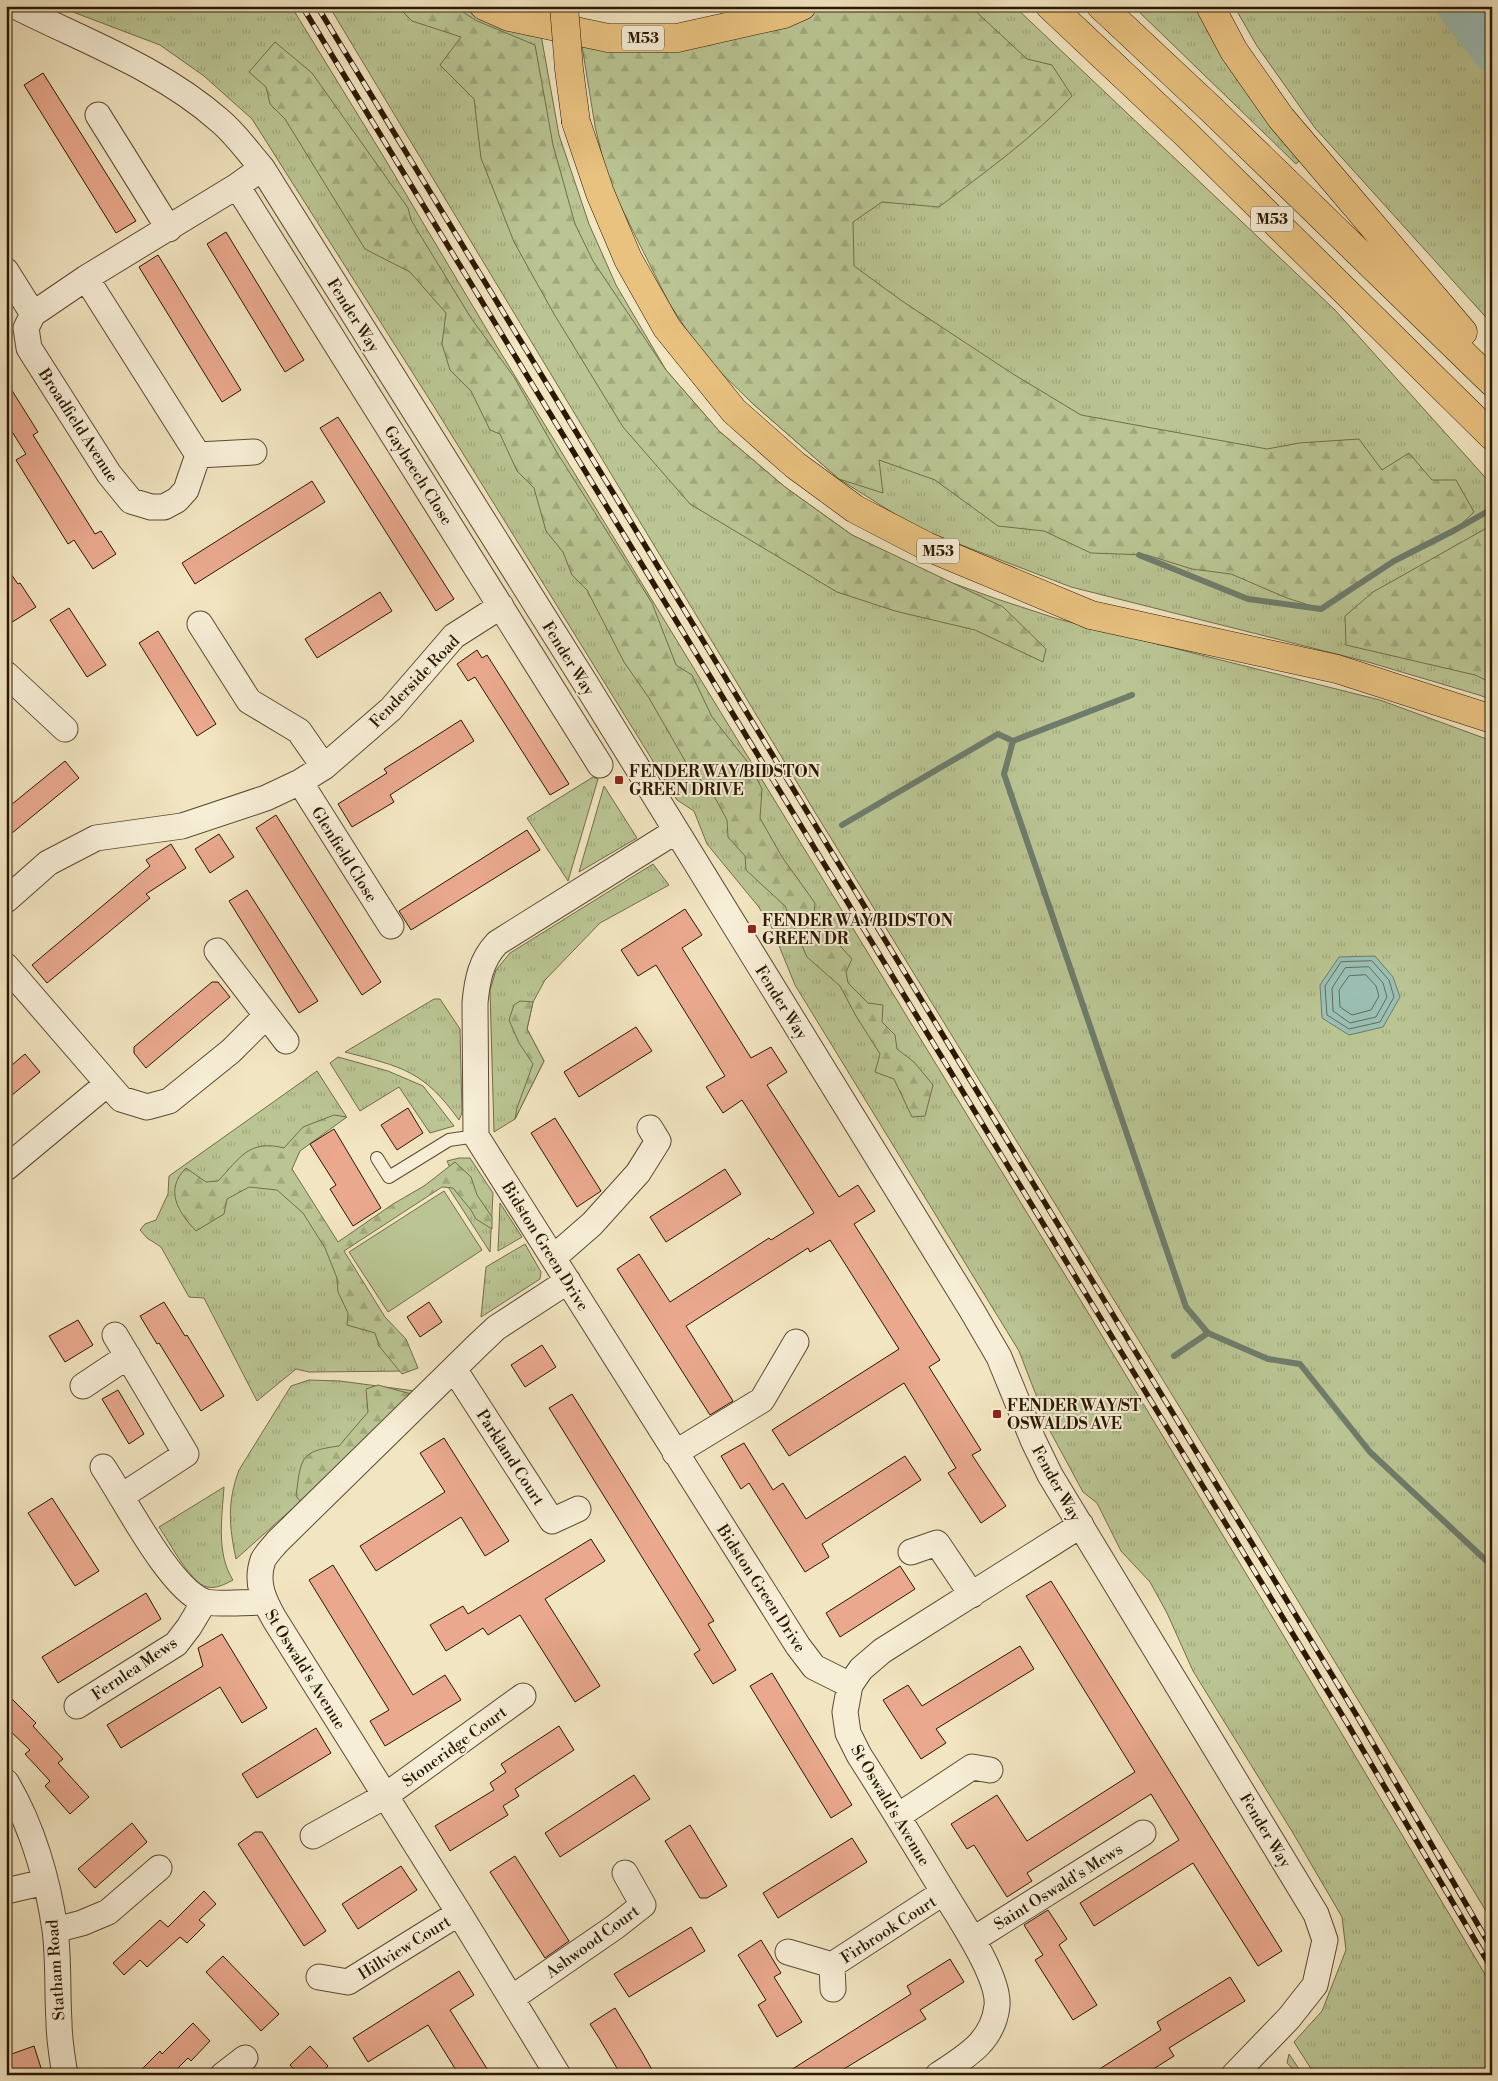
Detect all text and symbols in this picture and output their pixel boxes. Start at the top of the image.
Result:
road number: M53 [622,26,664,50]
road number: M53 [1251,206,1293,232]
street label: Fender Way [323,275,384,356]
street label: Broadfield Avenue [33,364,122,486]
street label: Gaybeech Close [380,422,457,529]
road number: M53 [917,538,959,564]
street label: Fender Way [538,618,599,699]
street label: Fenderside Road [365,631,464,732]
place label: FENDER WAY/BIDSTON GREEN DRIVE [629,762,821,800]
marker: FENDER WAY/BIDSTON GREEN DRIVE [613,774,625,786]
street label: Glenfield Close [307,803,382,906]
place label: FENDER WAY/BIDSTON GREEN DR [762,911,954,949]
marker: FENDER WAY/BIDSTON GREEN DR [746,923,758,935]
street label: Fender Way [751,962,812,1043]
street label: Bidston Green Drive [497,1177,593,1315]
place label: FENDER WAY/ST OSWALDS AVE [1007,1396,1142,1434]
street label: Parkland Court [472,1406,549,1509]
marker: FENDER WAY/ST OSWALDS AVE [991,1408,1003,1420]
street label: Fender Way [1027,1442,1085,1525]
street label: Bidston Green Drive [712,1520,810,1656]
street label: St Oswald's Avenue [260,1606,350,1733]
street label: Fernlea Mews [88,1633,181,1705]
street label: Stoneridge Court [398,1702,511,1791]
street label: St Oswald's Avenue [846,1741,934,1870]
street label: Fender Way [1235,1790,1295,1872]
street label: Saint Oswald's Mews [990,1839,1127,1935]
street label: Firbrook Court [837,1891,940,1968]
street label: Ashwood Court [541,1901,644,1983]
street label: Hillview Court [355,1911,455,1984]
street label: Statham Road [42,1919,69,2021]

